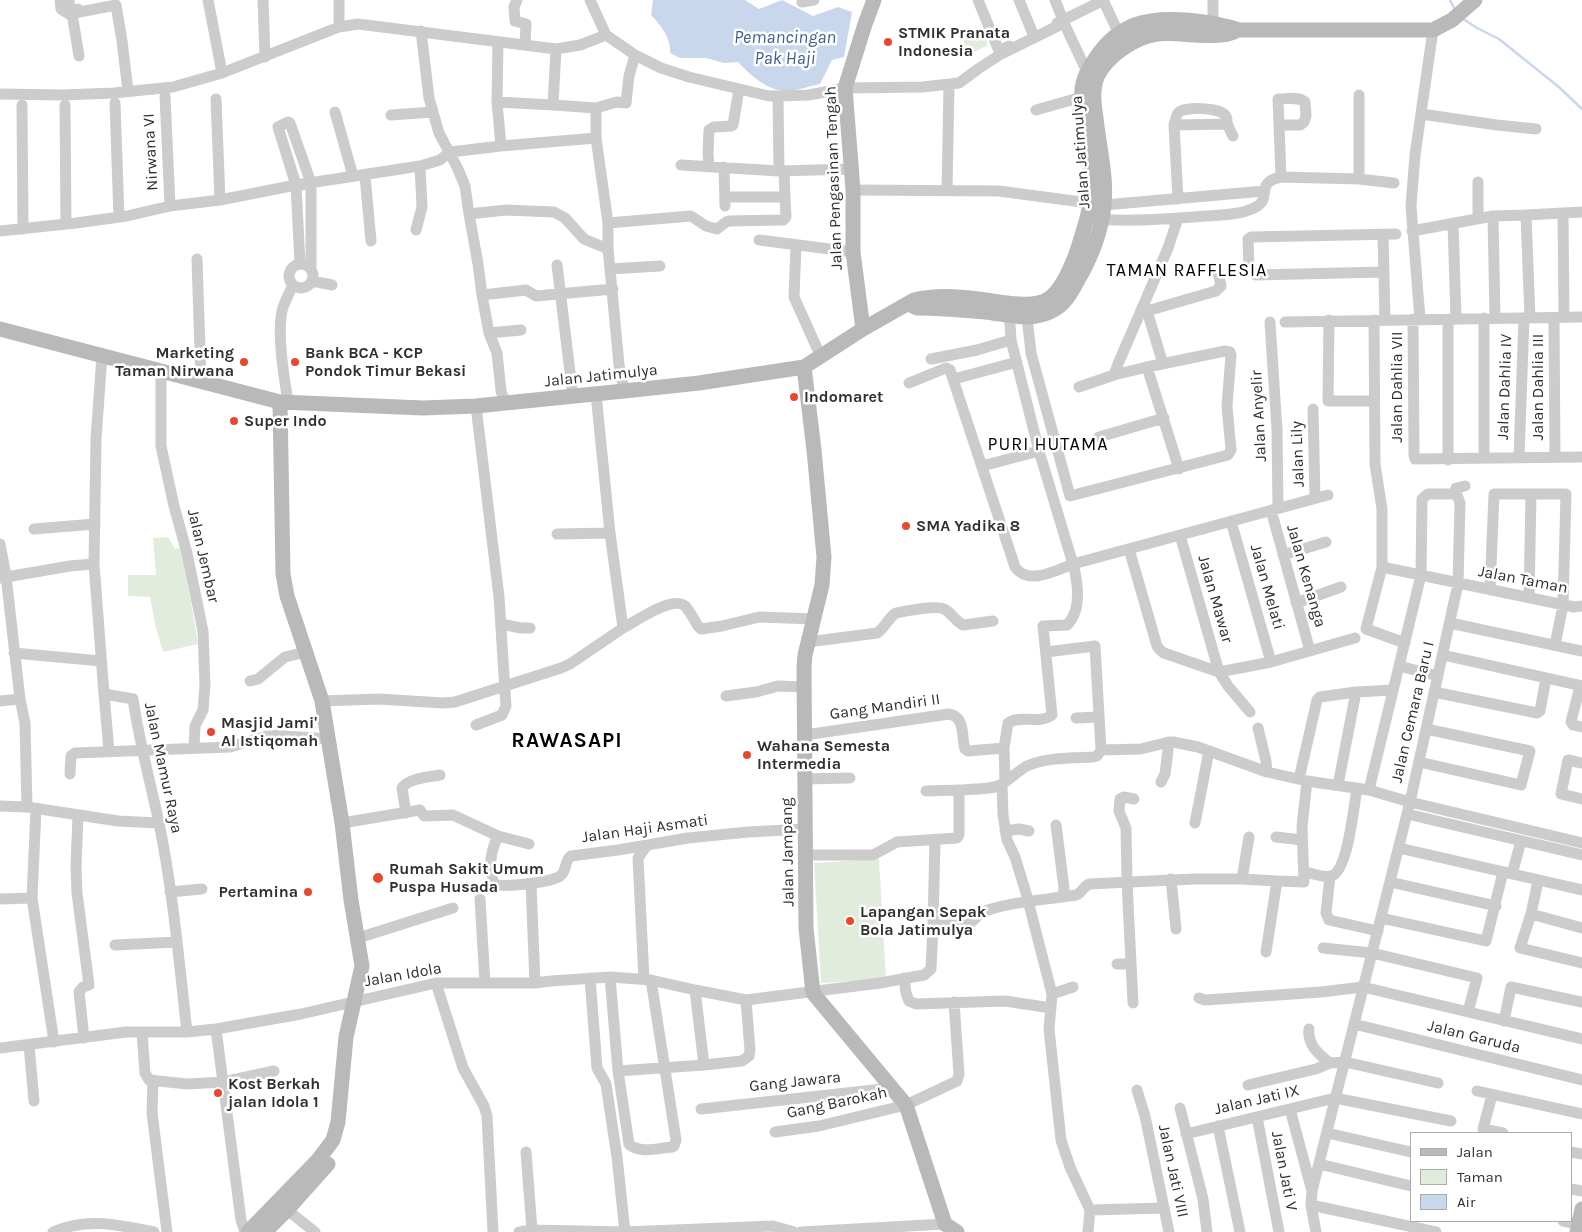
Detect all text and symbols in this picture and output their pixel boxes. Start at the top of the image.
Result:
place label: STMIK Pranata Indonesia [898,23,1010,61]
water label: Pemancingan Pak Haji [734,27,836,70]
marker: STMIK Pranata Indonesia [882,36,894,48]
street label: Jalan Pengasinan Tengah [821,86,847,270]
street label: Jalan Jatimulya [1067,95,1095,209]
street label: Nirwana VI [139,113,163,191]
district label: TAMAN RAFFLESIA [1105,260,1269,282]
street label: Jalan Dahlia VII [1387,332,1407,442]
street label: Jalan Dahlia IV [1494,334,1516,440]
street label: Jalan Dahlia III [1528,334,1548,440]
place label: Marketing Taman Nirwana [115,343,234,381]
place label: Bank BCA - KCP Pondok Timur Bekasi [305,343,466,381]
marker: Marketing Taman Nirwana [238,356,250,368]
marker: Bank BCA - KCP Pondok Timur Bekasi [289,356,301,368]
street label: Jalan Jatimulya [544,361,658,391]
street label: Jalan Anyelir [1247,370,1271,462]
place label: Indomaret [804,387,883,407]
marker: Indomaret [788,391,800,403]
place label: Super Indo [244,411,327,431]
marker: Super Indo [228,415,240,427]
street label: Jalan Lily [1287,421,1309,487]
district label: PURI HUTAMA [986,434,1110,456]
street label: Jalan Jembar [183,507,223,605]
place label: SMA Yadika 8 [916,516,1020,536]
marker: SMA Yadika 8 [900,520,912,532]
street label: Jalan Kenanga [1282,522,1330,630]
street label: Jalan Melati [1246,542,1288,632]
street label: Jalan Mawar [1193,553,1237,645]
street label: Jalan Taman [1477,562,1569,598]
street label: Jalan Cemara Baru I [1387,639,1439,785]
street label: Gang Mandiri II [829,690,941,724]
street label: Jalan Mamur Raya [140,701,186,835]
place label: Masjid Jami' Al Istiqomah [221,713,318,751]
marker: Masjid Jami' Al Istiqomah [205,726,217,738]
district label: RAWASAPI [510,728,624,754]
place label: Wahana Semesta Intermedia [757,736,890,774]
marker: Wahana Semesta Intermedia [741,749,753,761]
street label: Jalan Jampang [777,797,799,907]
street label: Jalan Haji Asmati [581,811,709,847]
place label: Rumah Sakit Umum Puspa Husada [389,859,544,897]
marker: Rumah Sakit Umum Puspa Husada [371,871,385,885]
place label: Pertamina [219,882,298,902]
marker: Pertamina [302,886,314,898]
place label: Lapangan Sepak Bola Jatimulya [860,902,986,940]
marker: Lapangan Sepak Bola Jatimulya [844,915,856,927]
street label: Jalan Idola [363,959,443,991]
street label: Jalan Garuda [1426,1016,1522,1058]
street label: Gang Jawara [748,1068,842,1096]
place label: Kost Berkah jalan Idola 1 [228,1074,320,1112]
street label: Jalan Jati IX [1213,1081,1301,1119]
street label: Gang Barokah [785,1083,889,1123]
marker: Kost Berkah jalan Idola 1 [212,1087,224,1099]
street label: Jalan Jati VIII [1154,1123,1192,1219]
street label: Jalan Jati V [1267,1129,1301,1213]
legend [1410,1132,1572,1222]
text: Jalan [1457,1143,1493,1161]
text: Taman [1457,1168,1503,1186]
text: Air [1457,1193,1476,1211]

